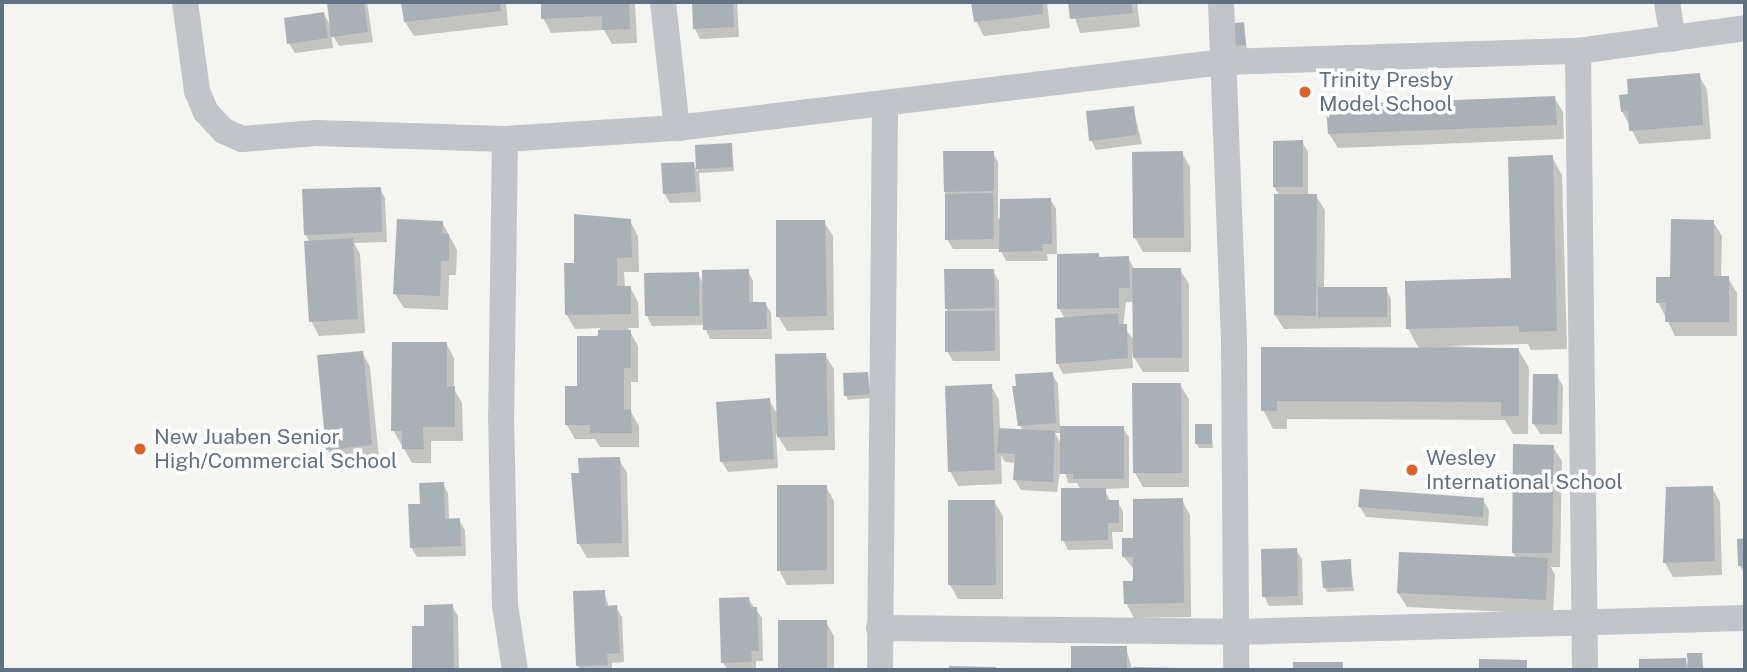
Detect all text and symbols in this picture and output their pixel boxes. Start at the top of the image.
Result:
place label: Trinity Presby Model School [1319,67,1454,117]
marker: Trinity Presby Model School [1297,84,1313,100]
place label: New Juaben Senior High/Commercial School [154,424,397,474]
marker: New Juaben Senior High/Commercial School [132,441,148,457]
place label: Wesley International School [1426,445,1623,495]
marker: Wesley International School [1404,462,1420,478]

